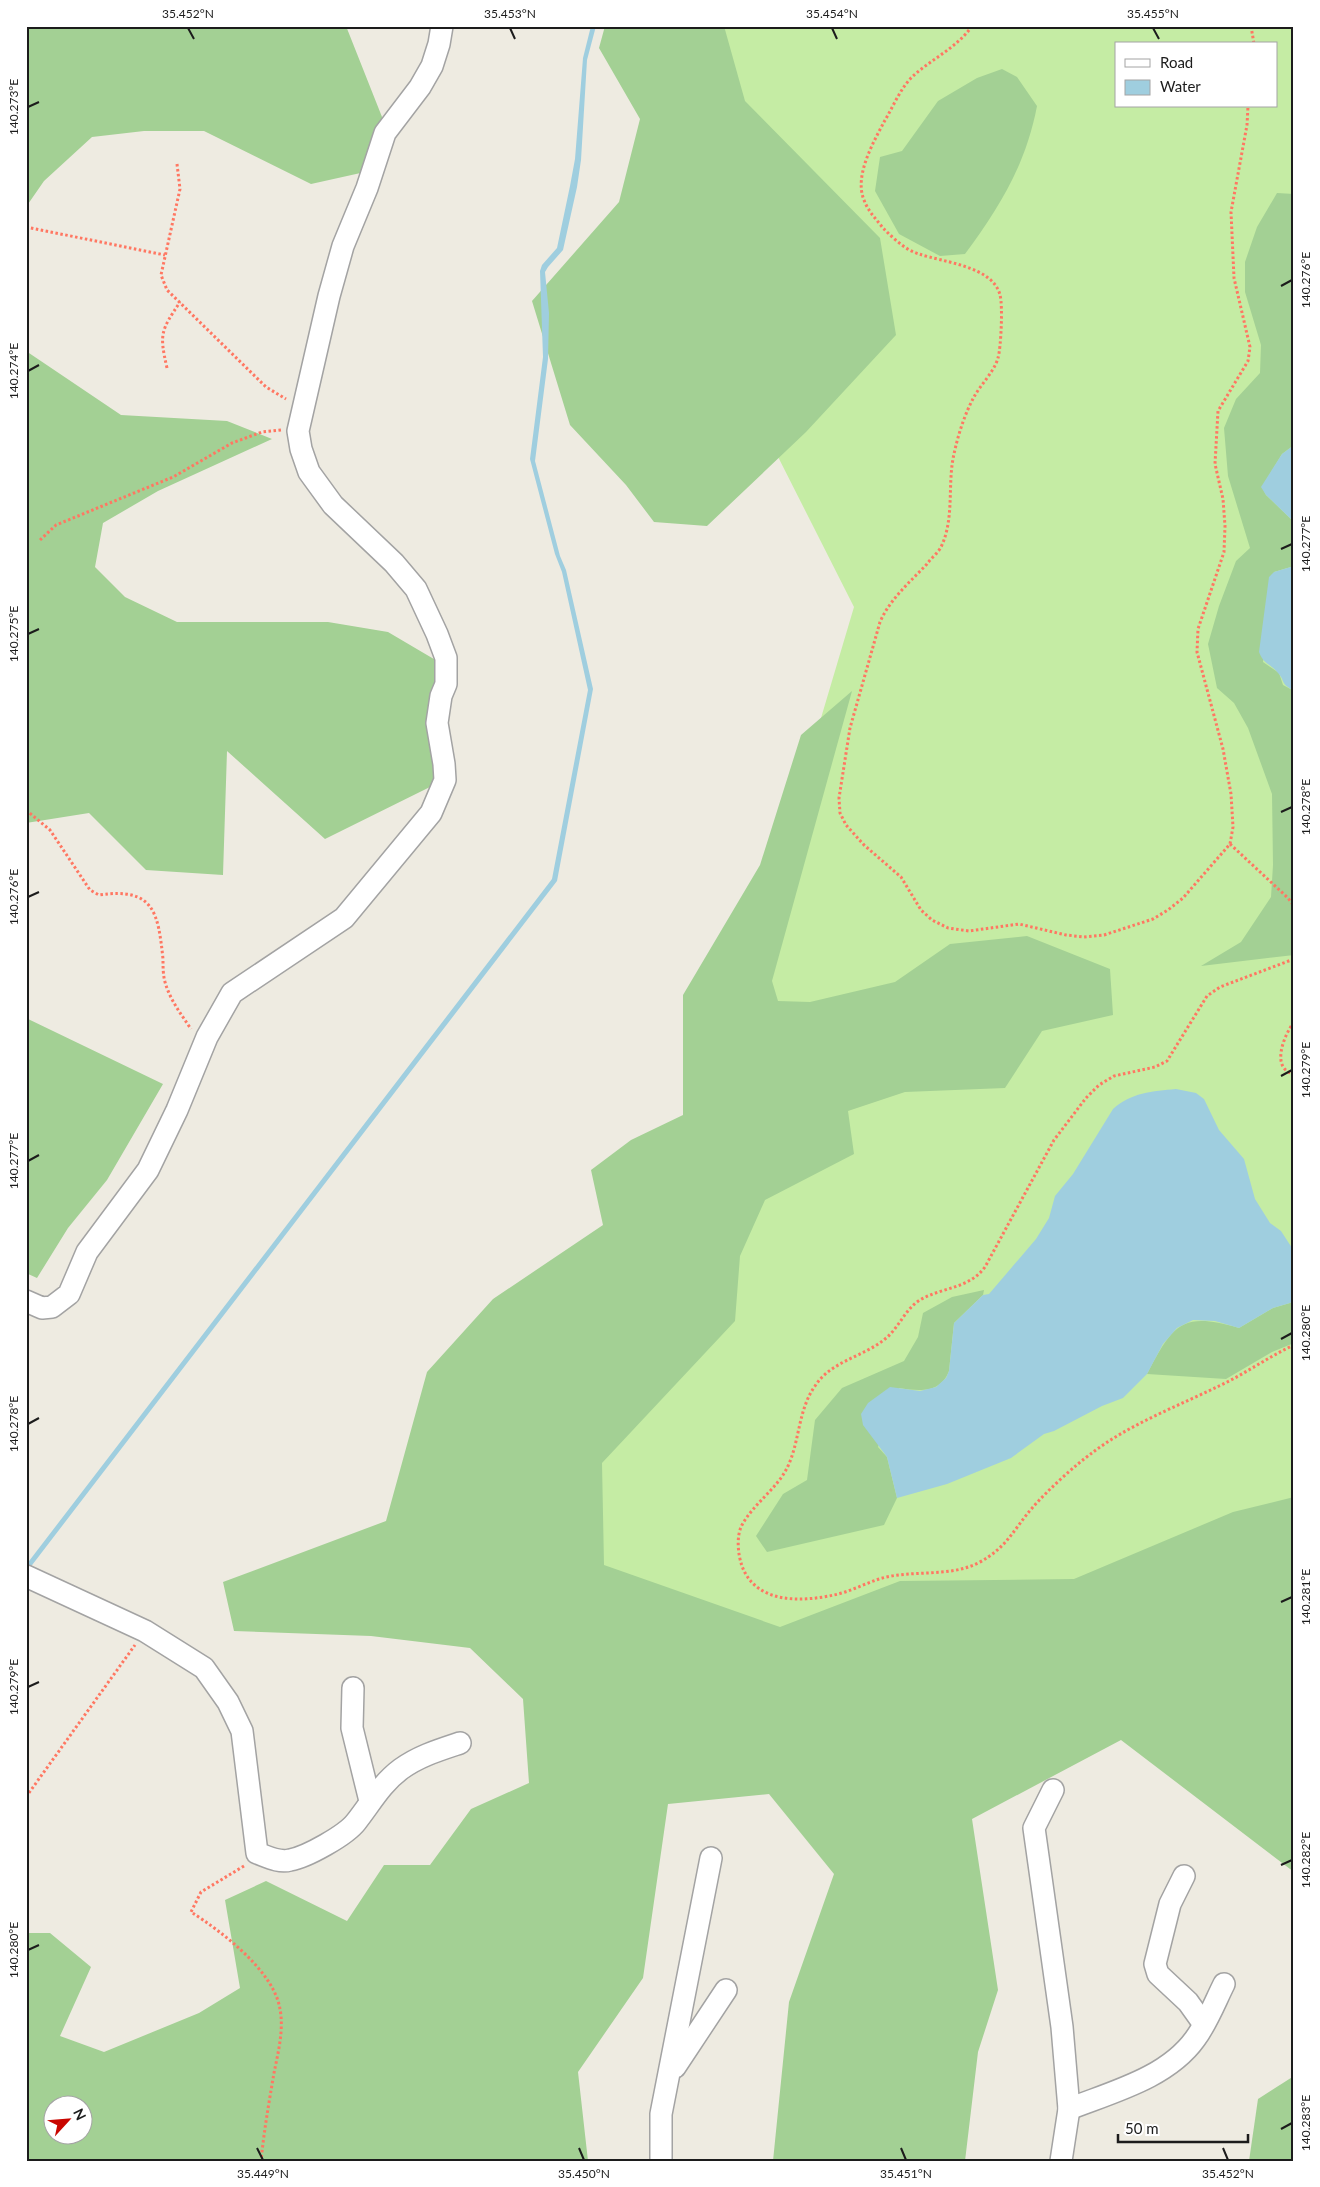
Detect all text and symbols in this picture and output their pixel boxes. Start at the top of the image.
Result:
text: 35.452°N [162,6,214,21]
text: 35.453°N [484,6,536,21]
text: 35.454°N [806,6,858,21]
text: 35.455°N [1127,6,1179,21]
legend [1115,42,1278,108]
text: Road [1160,53,1193,71]
text: Water [1160,77,1201,95]
text: 140.273°E [6,79,21,135]
text: 140.276°E [1298,252,1313,308]
text: 140.274°E [6,343,21,399]
text: 140.277°E [1298,516,1313,572]
text: 140.275°E [6,606,21,662]
text: 140.278°E [1298,779,1313,835]
text: 140.276°E [6,869,21,925]
text: 140.279°E [1298,1042,1313,1098]
text: 140.277°E [6,1133,21,1189]
text: 140.280°E [1298,1305,1313,1361]
text: 140.278°E [6,1396,21,1452]
text: 140.281°E [1298,1569,1313,1625]
text: 140.279°E [6,1659,21,1715]
text: 140.282°E [1298,1832,1313,1888]
text: 140.280°E [6,1922,21,1978]
north arrow [42,2094,92,2144]
text: 140.283°E [1298,2095,1313,2151]
text: N [70,2106,90,2123]
scale bar [1118,2112,1248,2144]
text: 50 m [1125,2119,1159,2137]
text: 35.449°N [237,2166,289,2181]
text: 35.450°N [558,2166,610,2181]
text: 35.451°N [880,2166,932,2181]
text: 35.452°N [1202,2166,1254,2181]

